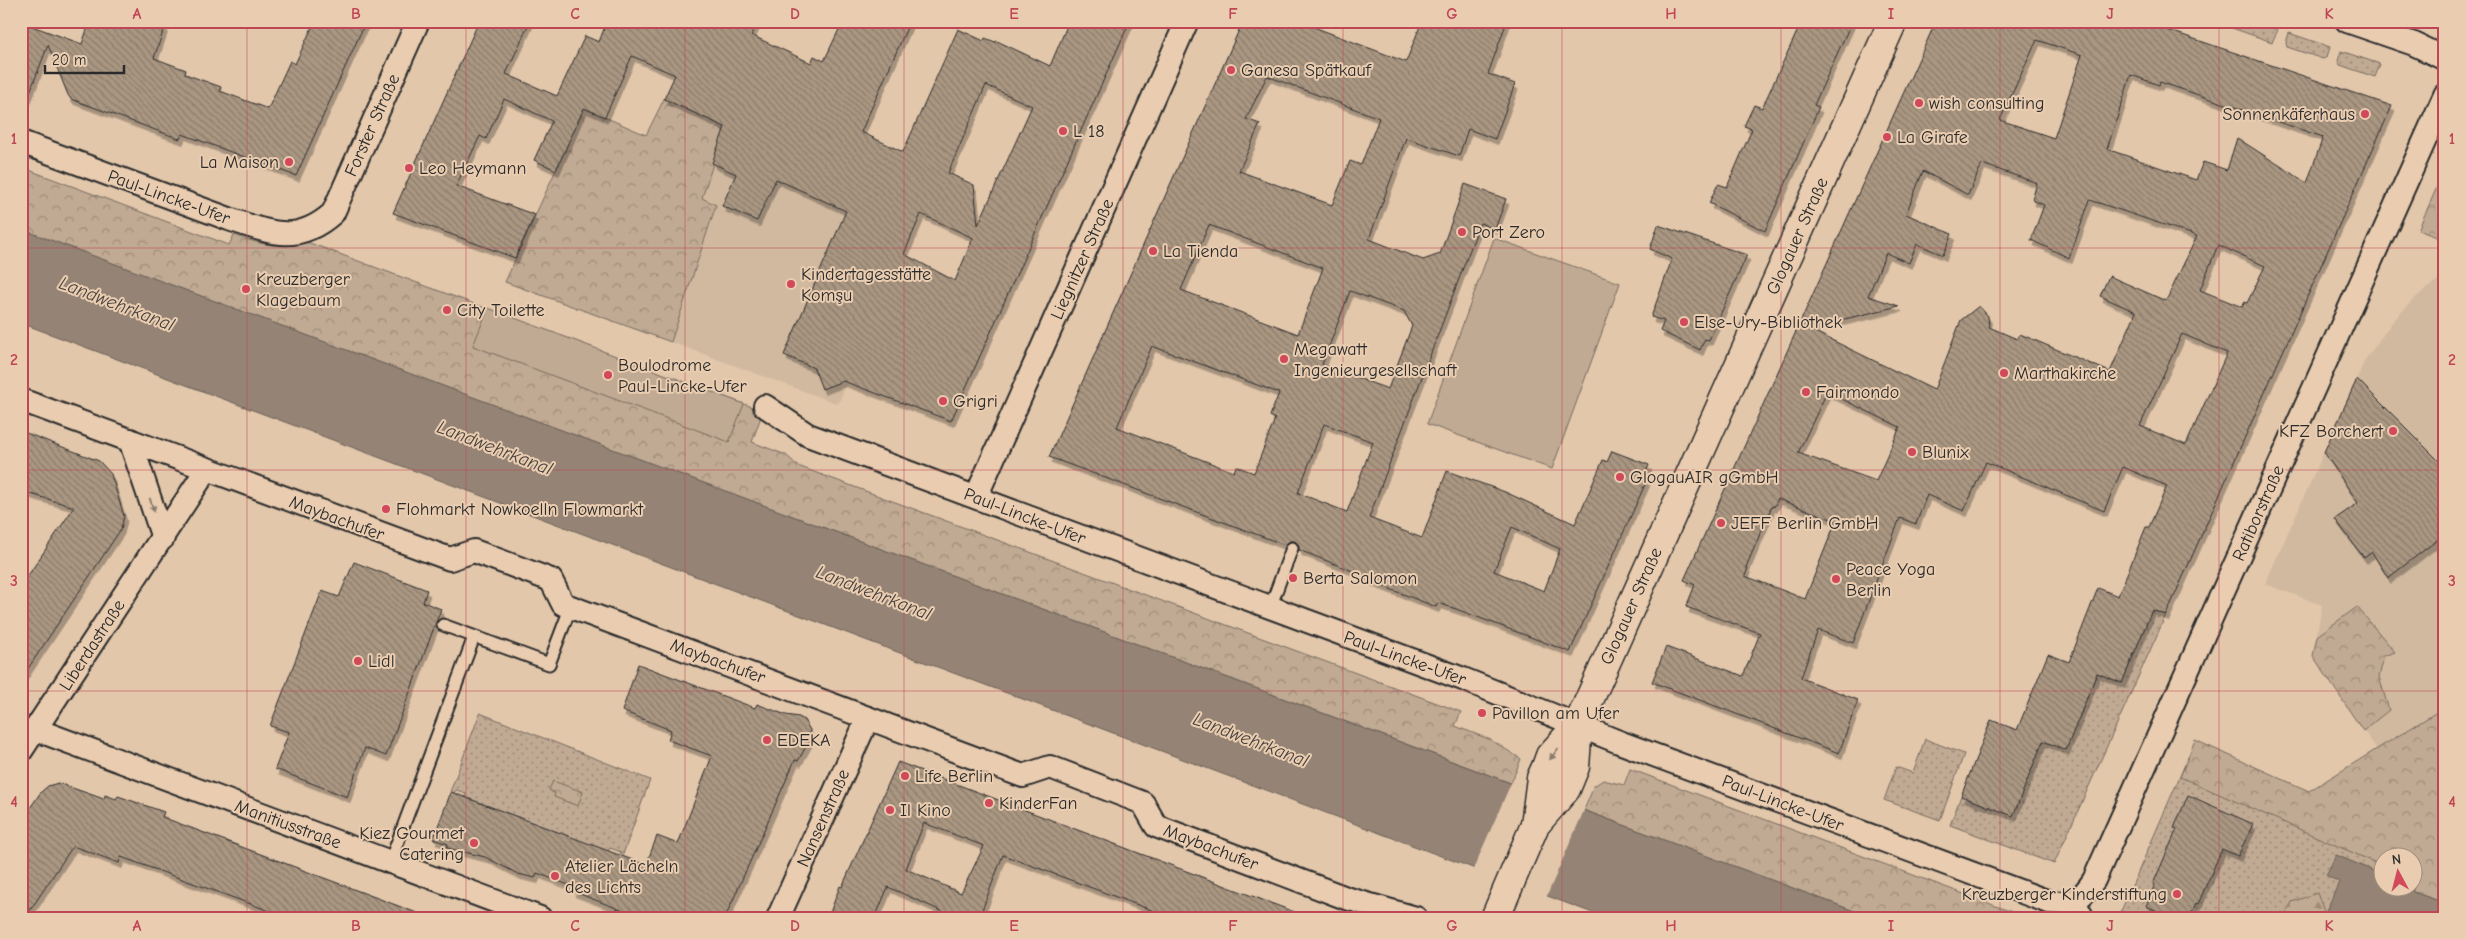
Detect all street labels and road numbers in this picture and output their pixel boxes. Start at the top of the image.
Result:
street label: Forster Straße [340,71,404,180]
street label: Paul-Lincke-Ufer [105,166,234,230]
street label: Glogauer Straße [1762,174,1833,298]
street label: Liegnitzer Straße [1046,196,1119,323]
street label: Ratiborstraße [2228,462,2289,564]
street label: Paul-Lincke-Ufer [961,484,1089,550]
street label: Maybachufer [286,492,388,546]
street label: Glogauer Straße [1596,544,1667,668]
street label: Liberdastraße [55,596,130,695]
street label: Paul-Lincke-Ufer [1341,627,1470,691]
street label: Maybachufer [667,635,769,689]
street label: Nansenstraße [793,766,854,870]
street label: Paul-Lincke-Ufer [1719,771,1847,837]
street label: Manitiusstraße [232,796,344,853]
street label: Maybachufer [1161,820,1262,875]

